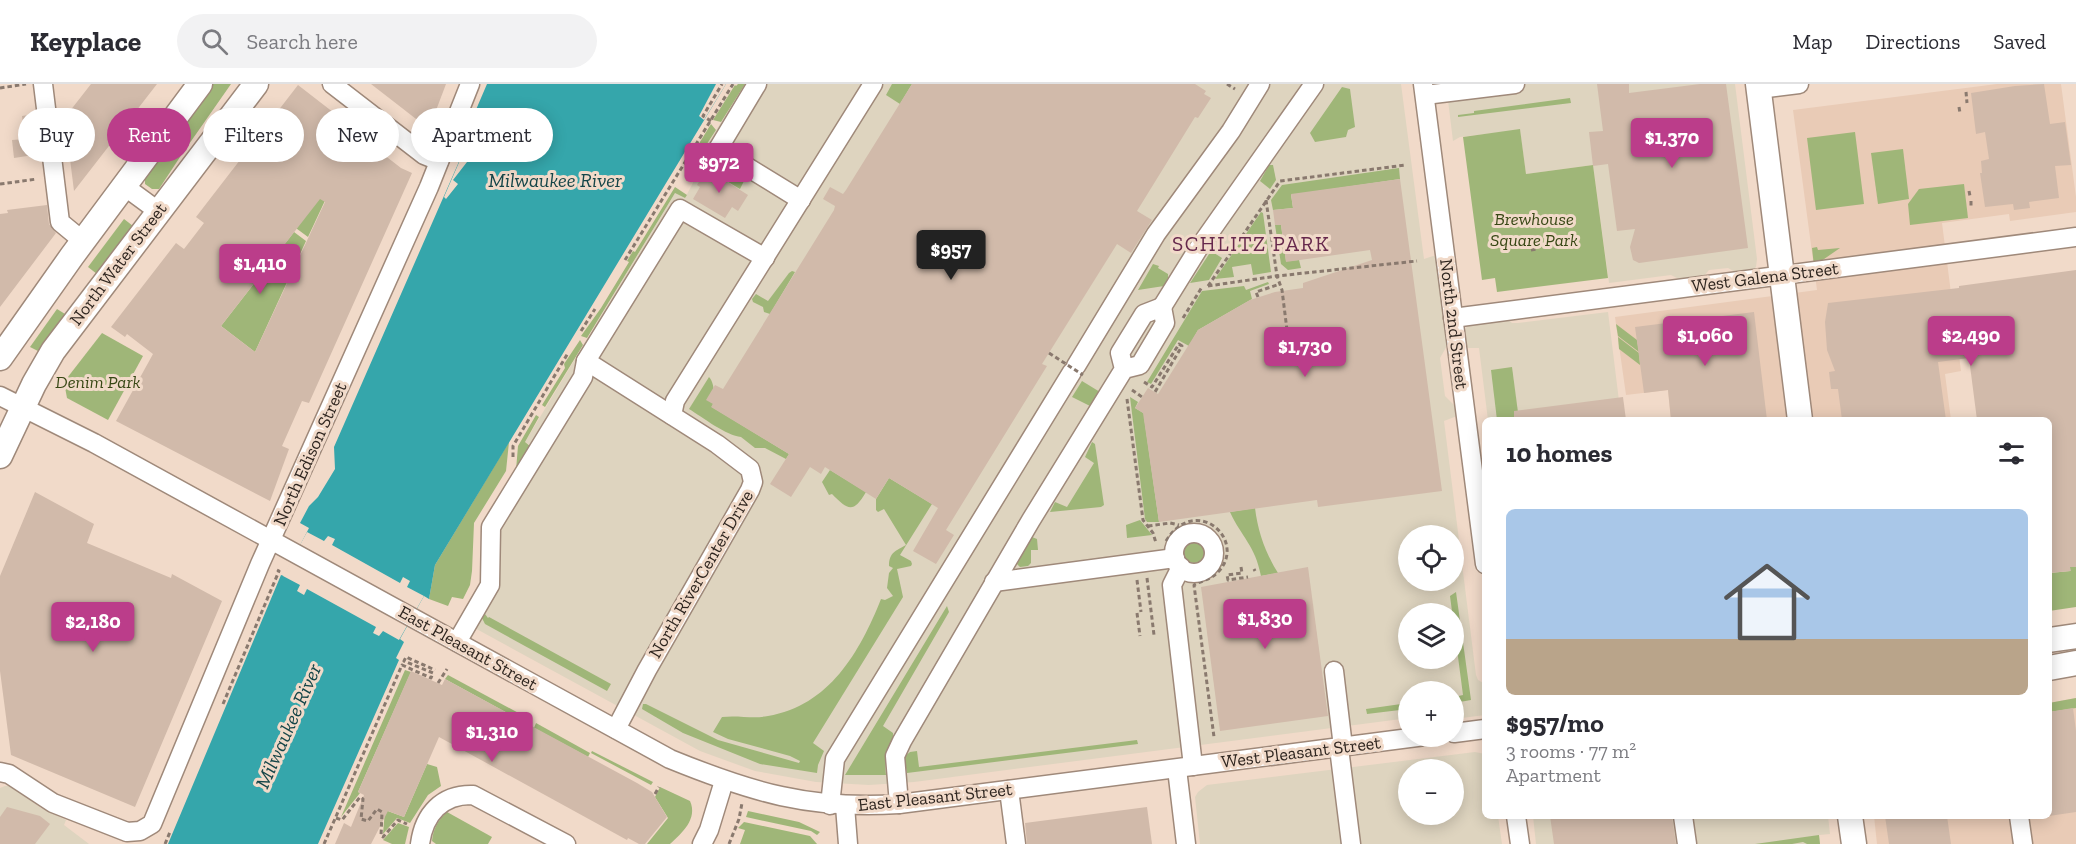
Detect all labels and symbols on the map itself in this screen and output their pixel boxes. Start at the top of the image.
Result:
pin: $1,370 [1623,118,1721,169]
pin: $972 [683,143,755,194]
water label: Milwaukee River [488,168,622,192]
street label: North Water Street [65,198,172,330]
park label: Brewhouse Square Park [1490,208,1578,251]
pin: $957 [915,230,987,281]
district label: SCHLITZ PARK [1172,231,1330,256]
pin: $1,410 [211,244,309,295]
street label: North 2nd Street [1435,257,1473,391]
street label: West Galena Street [1690,257,1840,297]
pin: $1,060 [1656,316,1754,367]
pin: $2,490 [1922,316,2020,367]
pin: $1,730 [1256,327,1354,378]
park label: Denim Park [55,371,141,393]
street label: North Edison Street [268,379,352,529]
street label: North RiverCenter Drive [644,486,758,662]
pin: $1,830 [1216,599,1314,650]
street label: East Pleasant Street [395,601,542,695]
pin: $2,180 [44,602,142,653]
water label: Milwaukee River [250,660,326,792]
pin: $1,310 [443,712,541,763]
street label: West Pleasant Street [1220,731,1382,773]
street label: East Pleasant Street [857,778,1014,816]

